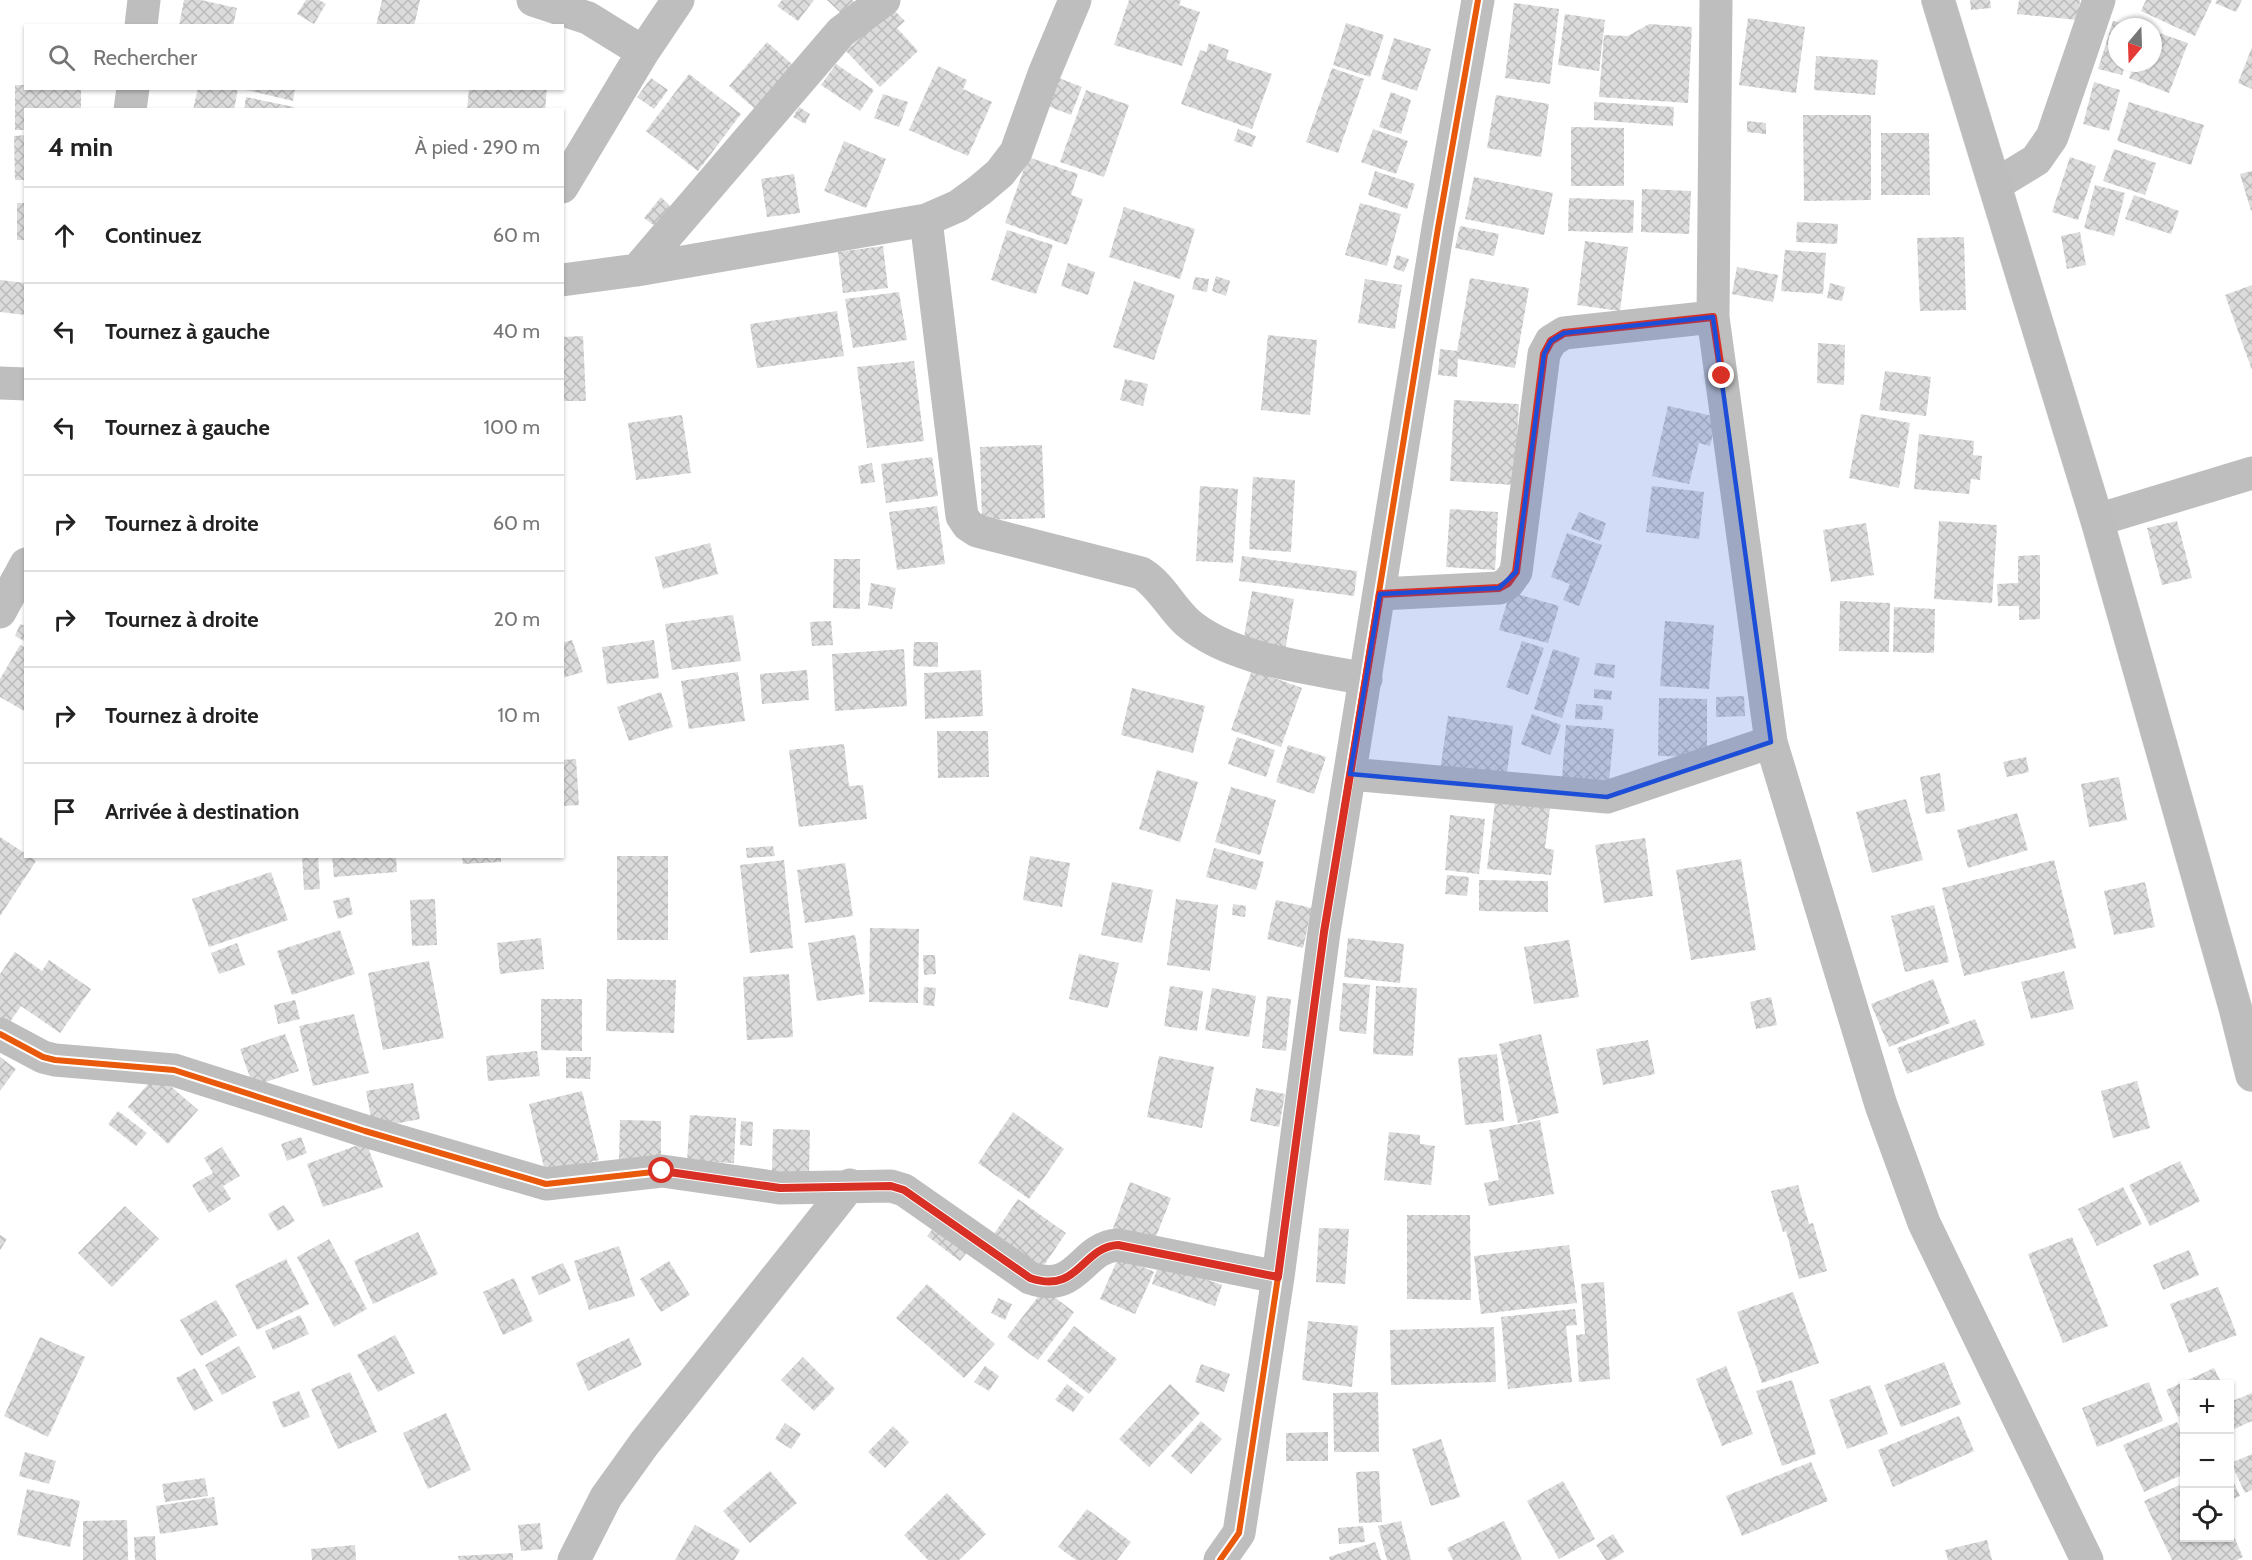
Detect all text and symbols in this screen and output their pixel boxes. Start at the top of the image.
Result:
north arrow [2108,18,2162,72]
search box [24,24,564,90]
icon: search [45,41,78,74]
text: Rechercher [93,44,197,71]
text: 4 min [48,131,113,163]
text: À pied · 290 m [415,135,540,159]
icon: ahead [48,219,81,252]
text: Continuez [105,222,202,249]
text: 60 m [493,223,540,247]
icon: left [48,315,81,348]
text: Tournez à gauche [105,318,270,345]
text: 40 m [492,319,540,343]
route end [1708,362,1734,388]
icon: left [48,411,81,444]
text: Tournez à gauche [105,414,270,441]
text: 100 m [484,415,540,439]
icon: right [48,507,81,540]
text: Tournez à droite [105,510,259,537]
text: 60 m [493,511,540,535]
icon: right [48,603,81,636]
text: Tournez à droite [105,606,259,633]
text: 20 m [494,607,540,631]
icon: right [48,699,81,732]
text: Tournez à droite [105,702,259,729]
text: 10 m [497,703,540,727]
icon: arrive [48,795,81,828]
text: Arrivée à destination [105,798,299,825]
route start [648,1157,674,1183]
map controls [2180,1380,2234,1542]
button: + [2180,1380,2234,1434]
button: − [2180,1434,2234,1488]
button: locate [2180,1488,2234,1542]

